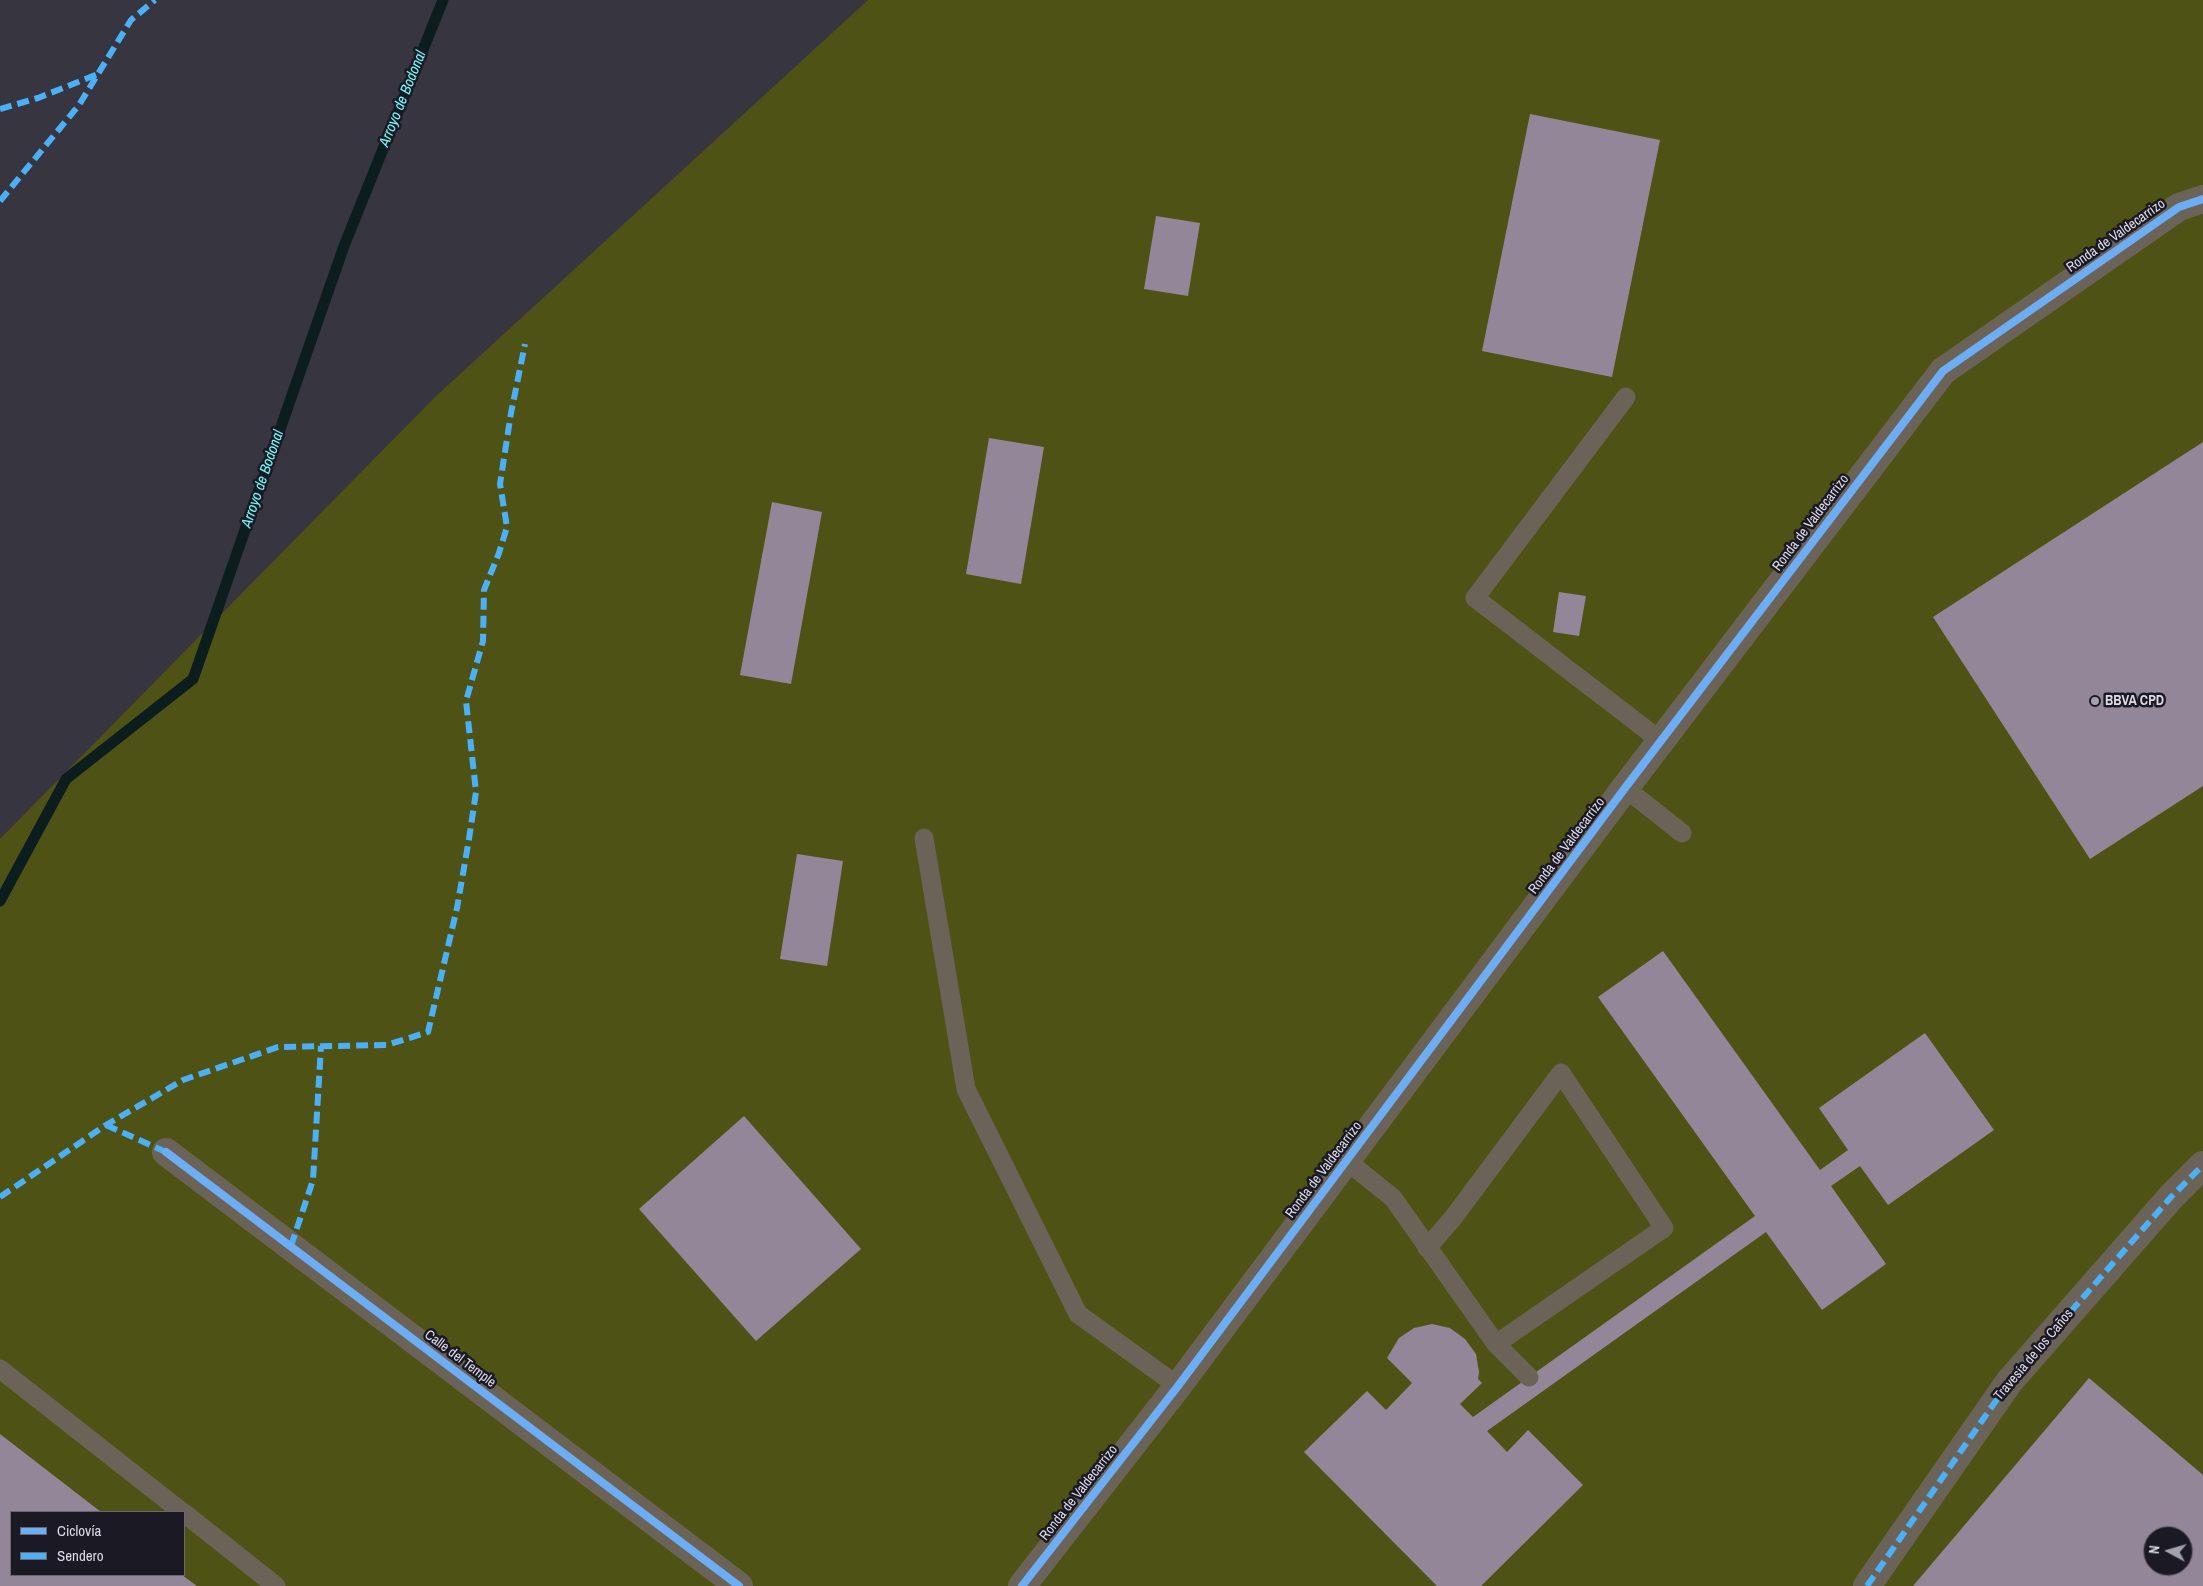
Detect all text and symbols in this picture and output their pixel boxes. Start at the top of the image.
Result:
water label: Arroyo de Bodonal [376,48,430,150]
street label: Ronda de Valdecarrizo [2063,196,2169,276]
water label: Arroyo de Bodonal [238,428,288,530]
street label: Ronda de Valdecarrizo [1769,471,1853,575]
place label: BBVA CPD [2105,693,2164,709]
marker: BBVA CPD [2089,695,2101,707]
street label: Ronda de Valdecarrizo [1525,794,1609,898]
street label: Ronda de Valdecarrizo [1282,1118,1366,1222]
street label: Travesía de los Caños [1991,1306,2077,1404]
street label: Calle del Temple [421,1327,499,1391]
street label: Ronda de Valdecarrizo [1036,1442,1122,1544]
legend [10,1511,185,1576]
text: Ciclovía [57,1520,101,1541]
north arrow [2143,1526,2193,1576]
text: N [2145,1544,2163,1555]
text: Sendero [57,1545,104,1566]

